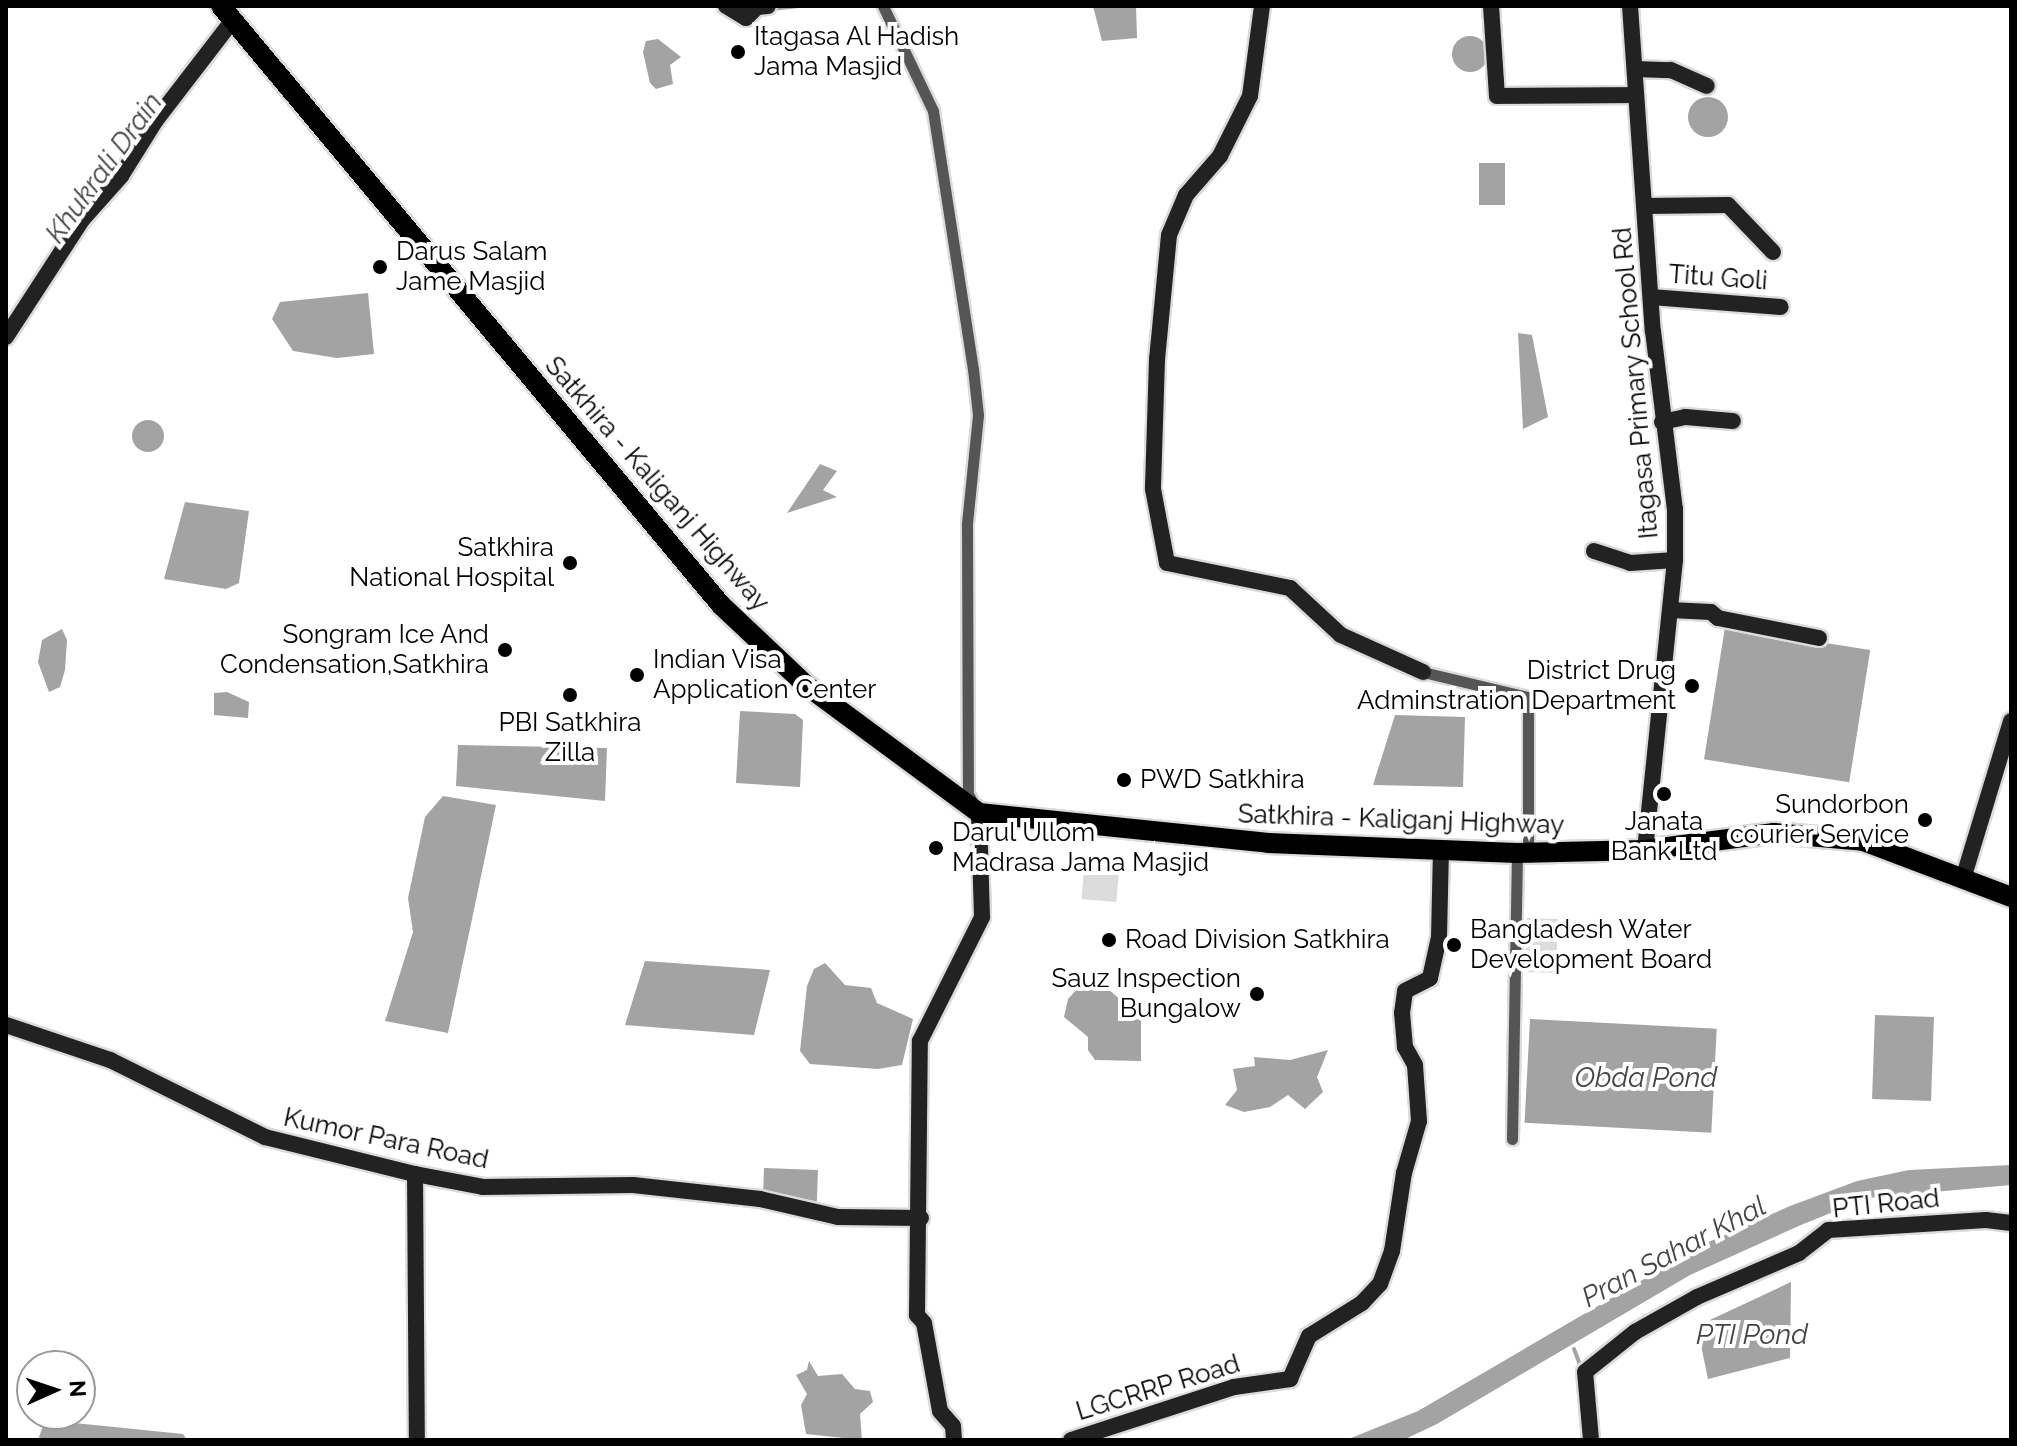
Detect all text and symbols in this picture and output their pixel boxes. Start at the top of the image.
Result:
place label: Itagasa Al Hadish Jama Masjid [754,21,961,82]
marker: Itagasa Al Hadish Jama Masjid [729,43,747,61]
water label: Khukrali Drain [38,87,170,249]
street label: Itagasa Primary School Rd [1607,225,1665,541]
place label: Darus Salam Jame Masjid [396,236,548,298]
marker: Darus Salam Jame Masjid [371,258,389,276]
street label: Titu Goli [1667,259,1769,297]
street label: Satkhira - Kaliganj Highway [538,351,776,617]
place label: Satkhira National Hospital [348,532,554,594]
marker: Satkhira National Hospital [561,554,579,572]
place label: Songram Ice And Condensation,Satkhira [220,619,489,680]
marker: Songram Ice And Condensation,Satkhira [496,641,514,659]
place label: Indian Visa Application Center [653,644,876,706]
place label: District Drug Adminstration Department [1357,655,1676,716]
marker: Indian Visa Application Center [628,666,646,684]
marker: District Drug Adminstration Department [1683,677,1701,695]
marker: PBI Satkhira Zilla [561,686,579,704]
place label: PBI Satkhira Zilla [499,707,641,768]
place label: PWD Satkhira [1140,764,1305,796]
marker: PWD Satkhira [1115,771,1133,789]
marker: Janata Bank Ltd [1655,785,1673,803]
place label: Sundorbon courier Service [1729,789,1909,850]
street label: Satkhira - Kaliganj Highway [1237,799,1565,841]
place label: Janata Bank Ltd [1611,806,1717,868]
marker: Sundorbon courier Service [1916,811,1934,829]
place label: Darul Ullom Madrasa Jama Masjid [952,817,1210,878]
marker: Darul Ullom Madrasa Jama Masjid [927,839,945,857]
place label: Bangladesh Water Development Board [1470,914,1712,976]
place label: Road Division Satkhira [1125,924,1390,956]
marker: Road Division Satkhira [1100,931,1118,949]
marker: Bangladesh Water Development Board [1445,936,1463,954]
place label: Sauz Inspection Bungalow [1051,963,1241,1024]
marker: Sauz Inspection Bungalow [1248,985,1266,1003]
water label: Obda Pond [1575,1061,1717,1095]
street label: Kumor Para Road [280,1102,492,1176]
street label: PTI Road [1831,1183,1941,1225]
water label: Pran Sahar Khal [1576,1189,1772,1315]
water label: PTI Pond [1696,1318,1808,1352]
street label: LGCRRP Road [1072,1348,1244,1428]
north arrow [16,1350,96,1430]
text: N [65,1380,91,1398]

